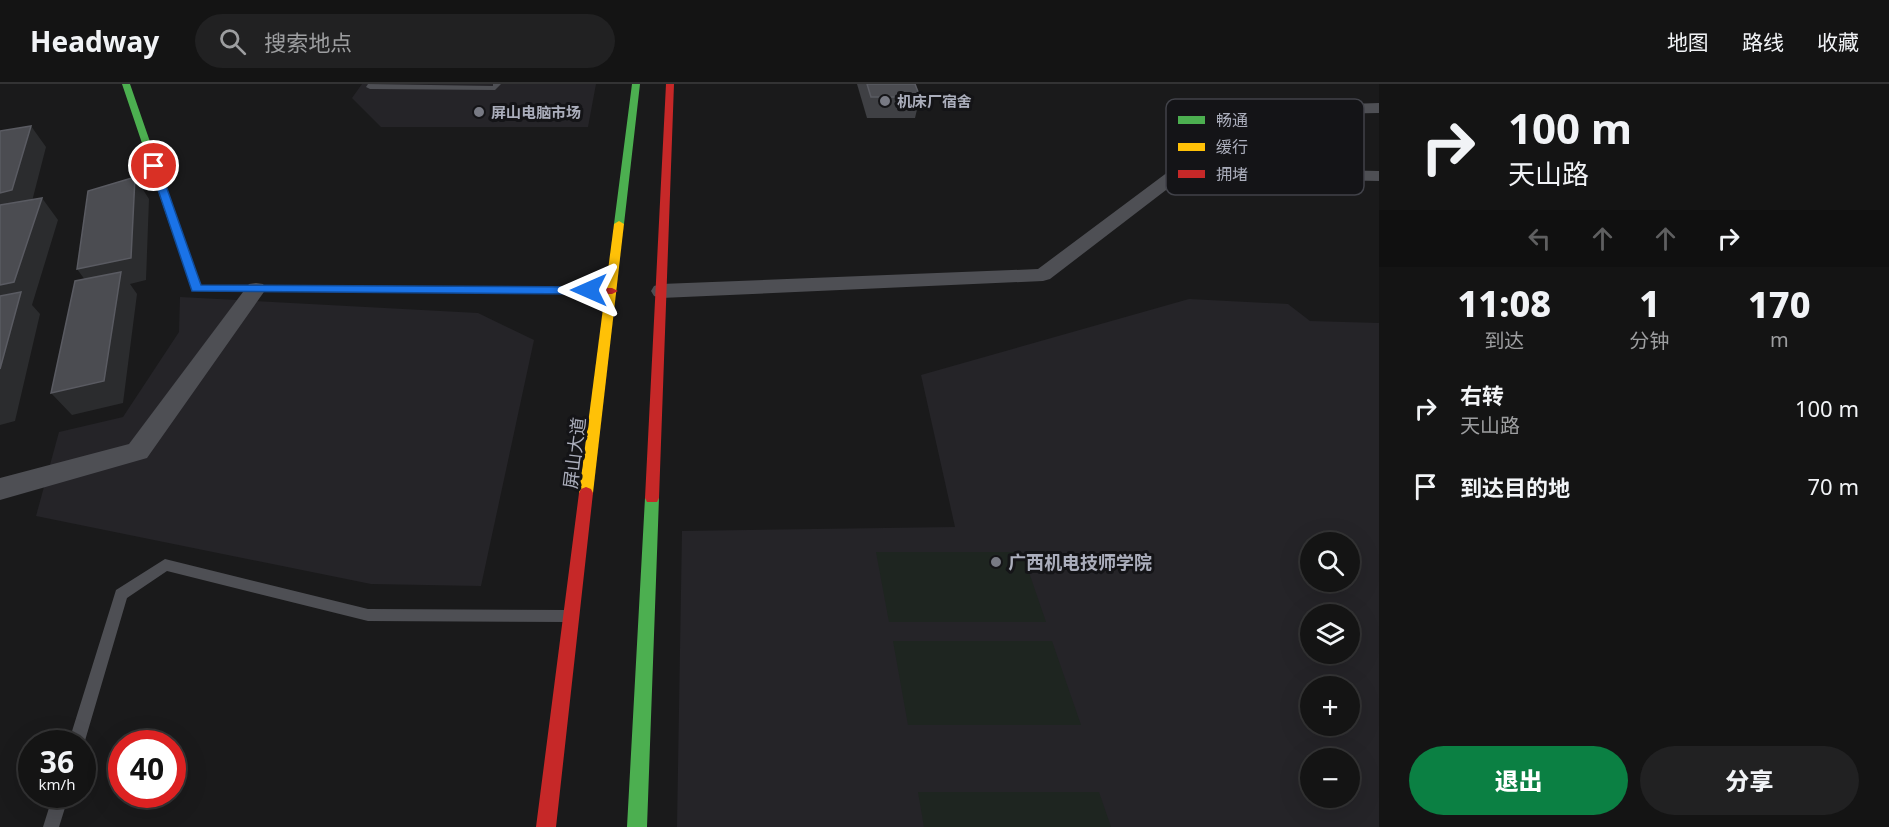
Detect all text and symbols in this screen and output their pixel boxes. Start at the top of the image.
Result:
search box [195,14,615,68]
text: Headway [30,22,159,60]
icon: search [216,25,249,58]
text: 搜索地点 [264,27,352,57]
text: 地图 [1667,28,1709,56]
text: 路线 [1742,28,1784,56]
text: 收藏 [1817,28,1859,56]
place label: 机床厂宿舍 [897,91,972,111]
marker: 机床厂宿舍 [878,94,892,108]
legend [1166,99,1364,195]
text: 100 m [1508,99,1632,156]
place label: 屏山电脑市场 [491,102,581,122]
marker: 屏山电脑市场 [472,105,486,119]
icon: right [1409,108,1487,186]
text: 畅通 [1216,109,1248,131]
text: 缓行 [1216,136,1248,158]
pin [128,140,179,191]
icon: arrive [137,149,170,182]
text: 天山路 [1508,155,1589,192]
text: 拥堵 [1216,163,1248,185]
icon: left [1523,222,1556,255]
icon: ahead [1586,222,1619,255]
icon: ahead [1649,222,1682,255]
icon: right [1712,222,1745,255]
position arrow [557,258,621,322]
text: 11:08 [1458,279,1551,328]
text: 1 [1639,279,1660,328]
text: 170 [1748,280,1810,329]
text: m [1770,326,1789,353]
text: 到达 [1484,327,1524,354]
text: 分钟 [1630,327,1670,354]
text: 右转 [1460,380,1504,410]
icon: right [1409,392,1442,425]
text: 100 m [1795,393,1859,423]
text: 天山路 [1460,412,1520,439]
street label: 屏山大道 [558,416,590,490]
icon: arrive [1409,470,1442,503]
text: 70 m [1808,471,1859,501]
text: 到达目的地 [1460,472,1570,502]
map controls [1300,532,1360,808]
button: search [1300,532,1360,592]
place label: 广西机电技师学院 [1008,550,1152,574]
marker: 广西机电技师学院 [989,555,1003,569]
button: layers [1300,604,1360,664]
button: + [1300,676,1360,736]
speed limit sign: 40 [108,730,186,808]
text: 36 [40,741,74,782]
button: 退出 [1409,746,1628,815]
button: 分享 [1640,746,1859,815]
button: − [1300,748,1360,808]
text: km/h [39,774,75,794]

